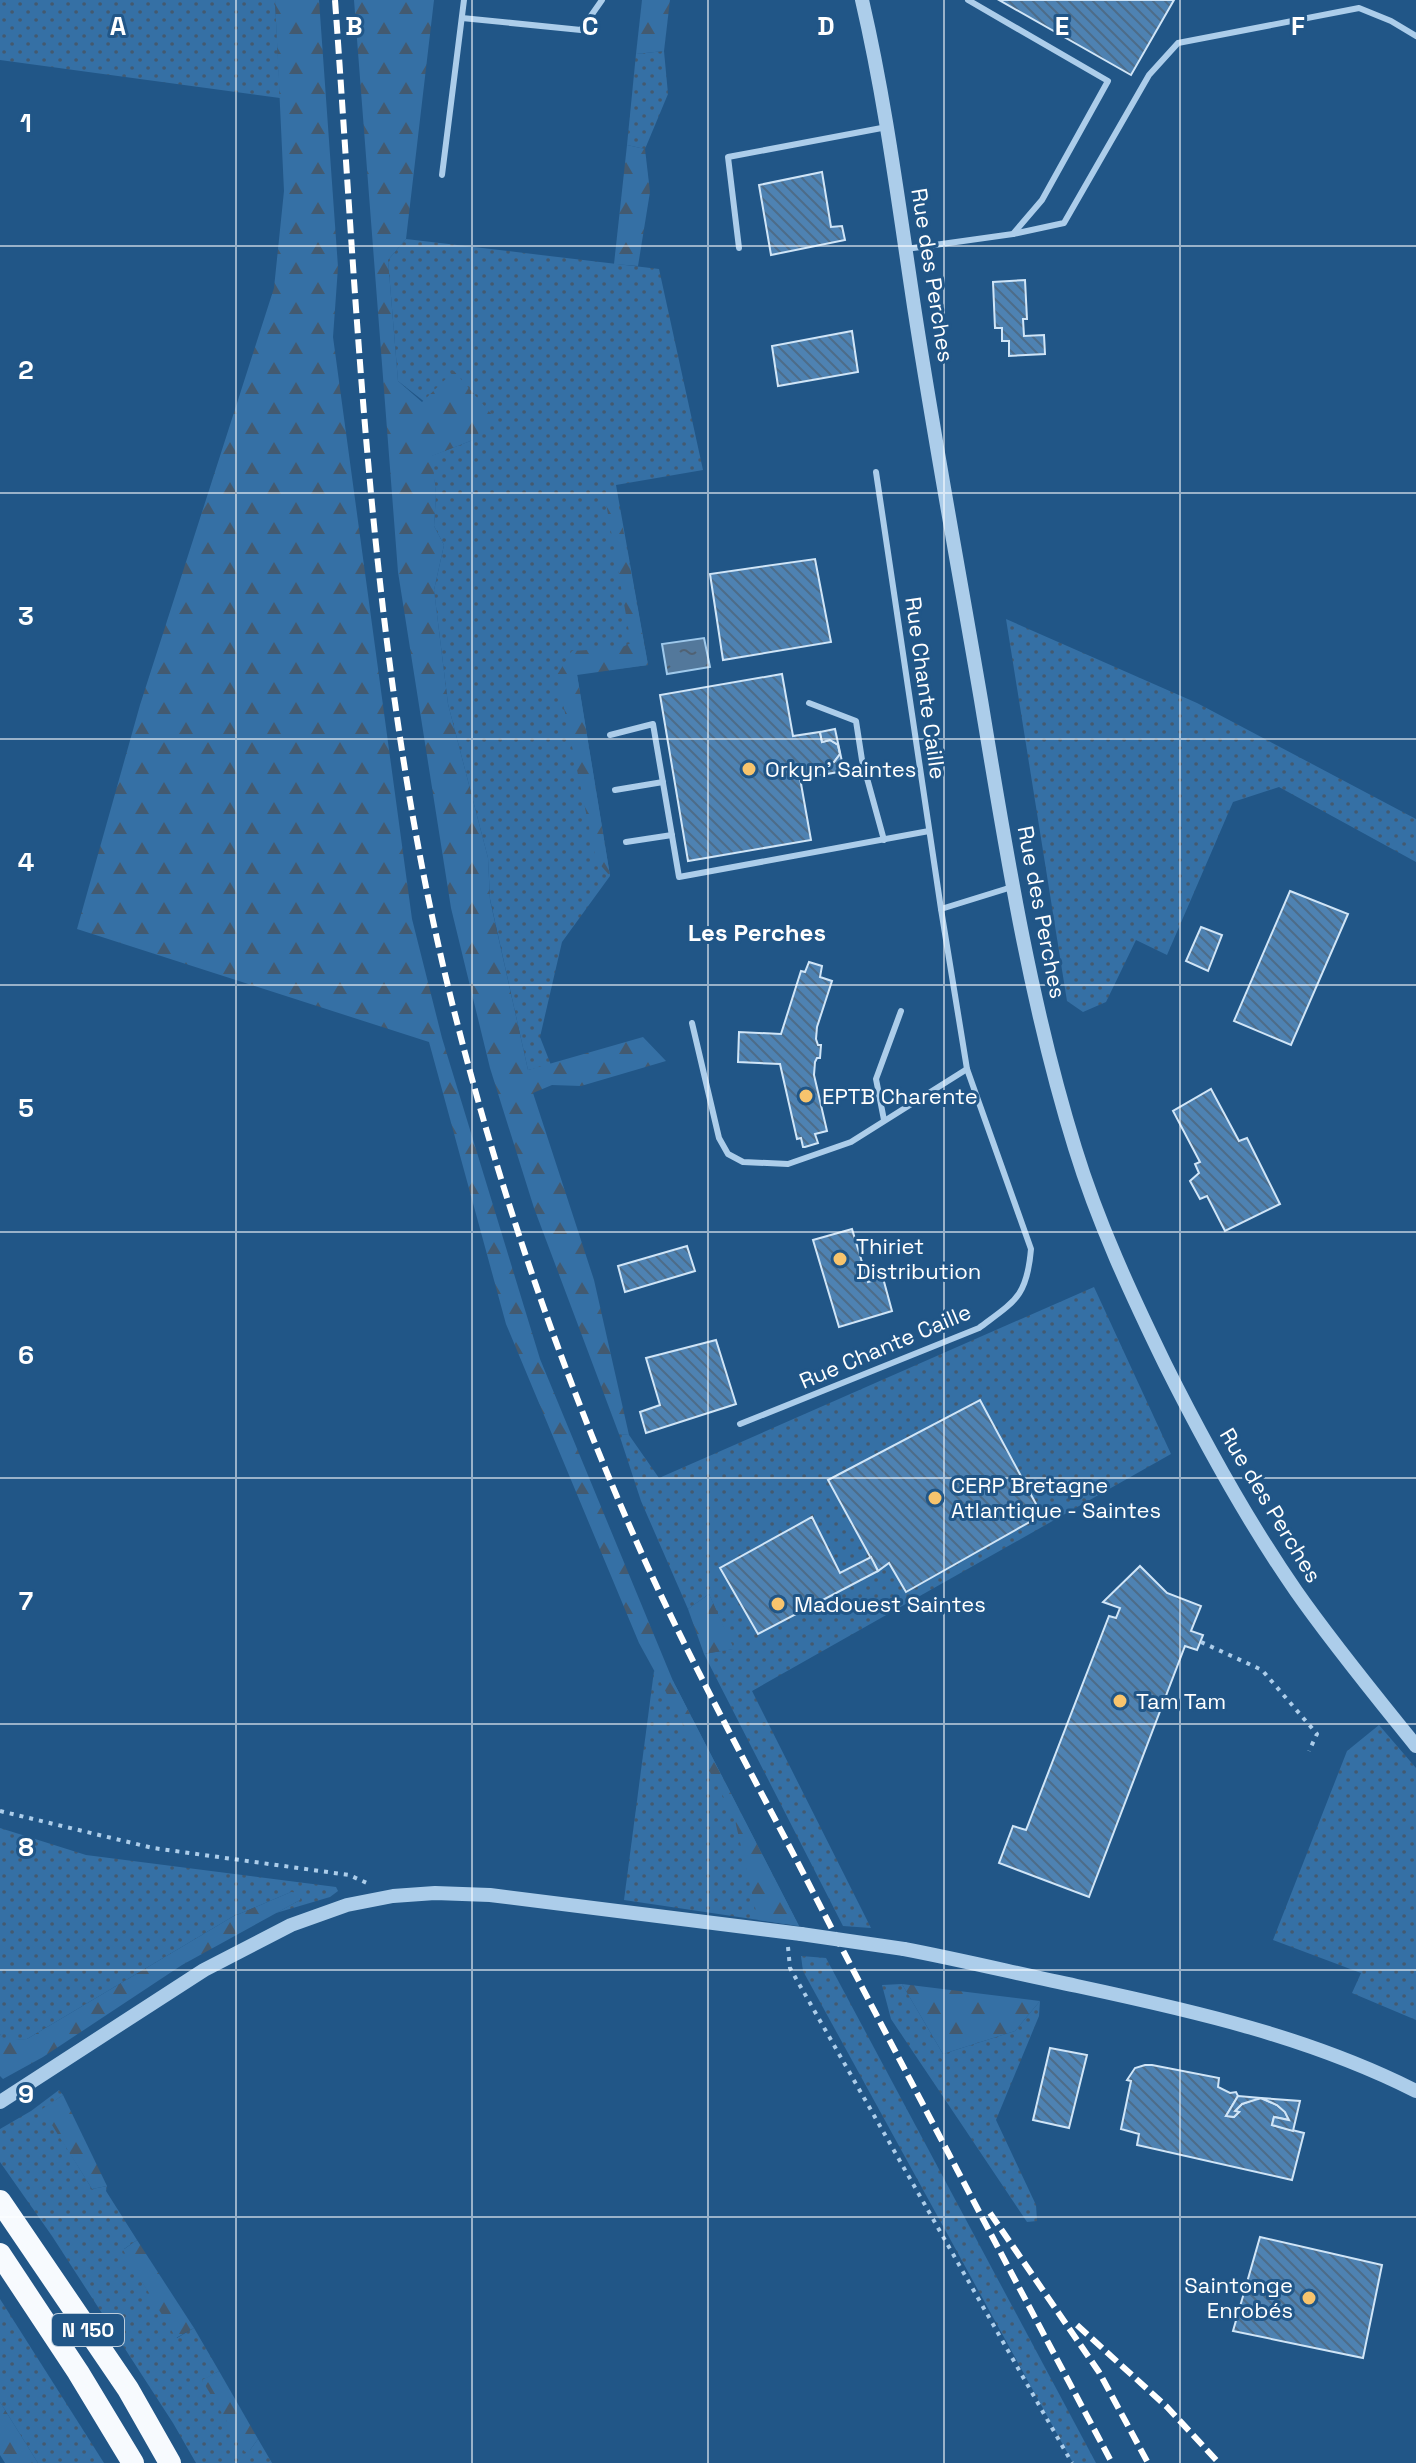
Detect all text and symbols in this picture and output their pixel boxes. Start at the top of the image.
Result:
text: A [110,9,127,43]
text: B [345,9,363,43]
text: C [582,9,598,43]
text: D [817,9,835,43]
text: E [1055,9,1069,43]
text: F [1291,9,1305,43]
text: 1 [20,106,32,140]
street label: Rue des Perches [905,186,961,364]
text: 2 [18,353,34,387]
street label: Rue Chante Caille [899,595,953,781]
text: 3 [18,599,34,633]
place label: Orkyn' Saintes [765,755,916,783]
marker: Orkyn' Saintes [740,760,758,778]
street label: Rue des Perches [1012,823,1072,1001]
text: 4 [18,845,34,879]
district label: Les Perches [688,917,826,948]
place label: EPTB Charente [822,1082,978,1110]
marker: EPTB Charente [797,1087,815,1105]
text: 5 [18,1091,34,1125]
place label: Thiriet Distribution [856,1232,981,1285]
marker: Thiriet Distribution [831,1250,849,1268]
street label: Rue Chante Caille [795,1297,975,1395]
text: 6 [18,1338,34,1372]
street label: Rue des Perches [1214,1423,1328,1587]
place label: CERP Bretagne Atlantique - Saintes [951,1471,1161,1524]
marker: CERP Bretagne Atlantique - Saintes [926,1489,944,1507]
text: 7 [19,1584,33,1618]
place label: Madouest Saintes [794,1590,986,1618]
marker: Madouest Saintes [769,1595,787,1613]
place label: Tam Tam [1136,1687,1226,1715]
marker: Tam Tam [1111,1692,1129,1710]
text: 8 [18,1830,34,1864]
text: 9 [18,2077,34,2111]
place label: Saintonge Enrobés [1184,2271,1293,2324]
marker: Saintonge Enrobés [1300,2289,1318,2307]
road number: N 150 [52,2314,124,2346]

